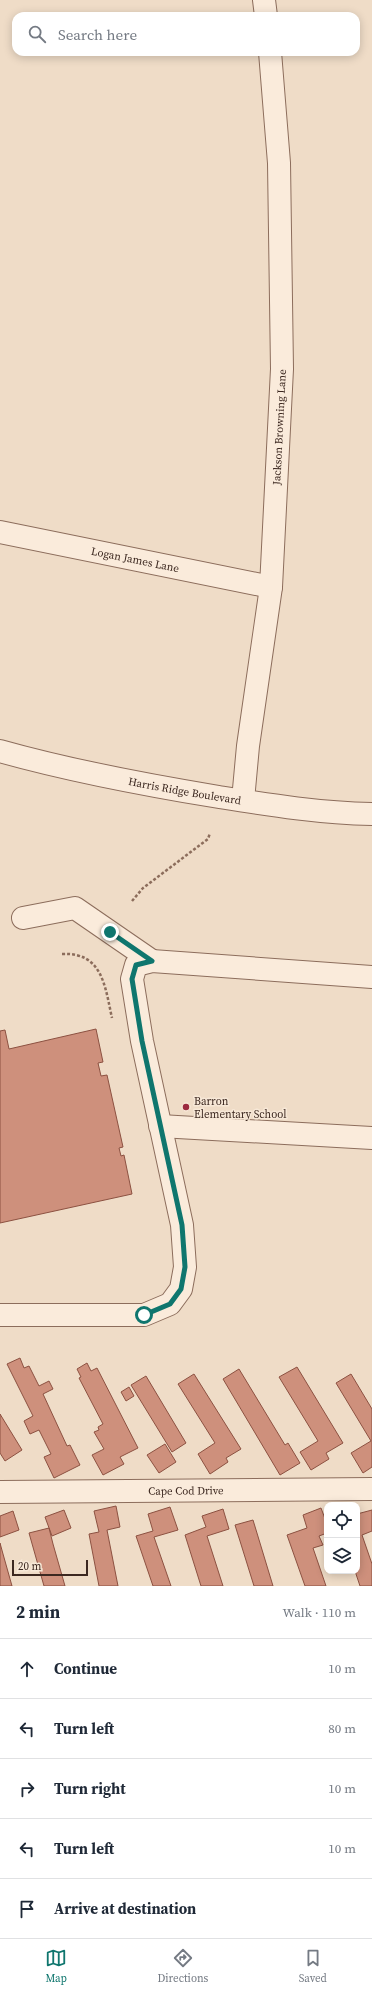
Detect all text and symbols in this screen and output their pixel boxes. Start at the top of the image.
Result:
search box [12,12,360,56]
icon: search [26,23,48,45]
text: Search here [58,24,137,45]
street label: Jackson Browning Lane [269,368,289,486]
street label: Logan James Lane [90,543,181,576]
street label: Harris Ridge Boulevard [127,774,243,808]
route end [101,923,119,941]
place label: Barron Elementary School [194,1094,286,1122]
marker: Barron Elementary School [181,1102,191,1112]
route start [135,1306,153,1324]
street label: Cape Cod Drive [148,1483,224,1498]
map controls [324,1502,360,1574]
button: locate [324,1502,360,1538]
button: layers [324,1538,360,1574]
scale bar [12,1558,88,1577]
text: 20 m [18,1559,41,1574]
text: 2 min [16,1600,60,1624]
text: Walk · 110 m [283,1604,356,1621]
icon: ahead [16,1658,38,1680]
text: Continue [54,1658,117,1679]
text: 10 m [328,1660,356,1677]
icon: left [16,1718,38,1740]
text: Turn left [54,1718,114,1739]
text: 80 m [328,1720,356,1737]
icon: right [16,1778,38,1800]
text: Turn right [54,1778,126,1799]
text: 10 m [328,1780,356,1797]
icon: left [16,1838,38,1860]
text: Turn left [54,1838,114,1859]
text: 10 m [328,1840,356,1857]
icon: arrive [16,1898,38,1920]
text: Arrive at destination [54,1898,196,1919]
tab: Map [45,1947,67,1986]
tab: Directions [157,1947,208,1986]
tab: Saved [299,1947,327,1986]

